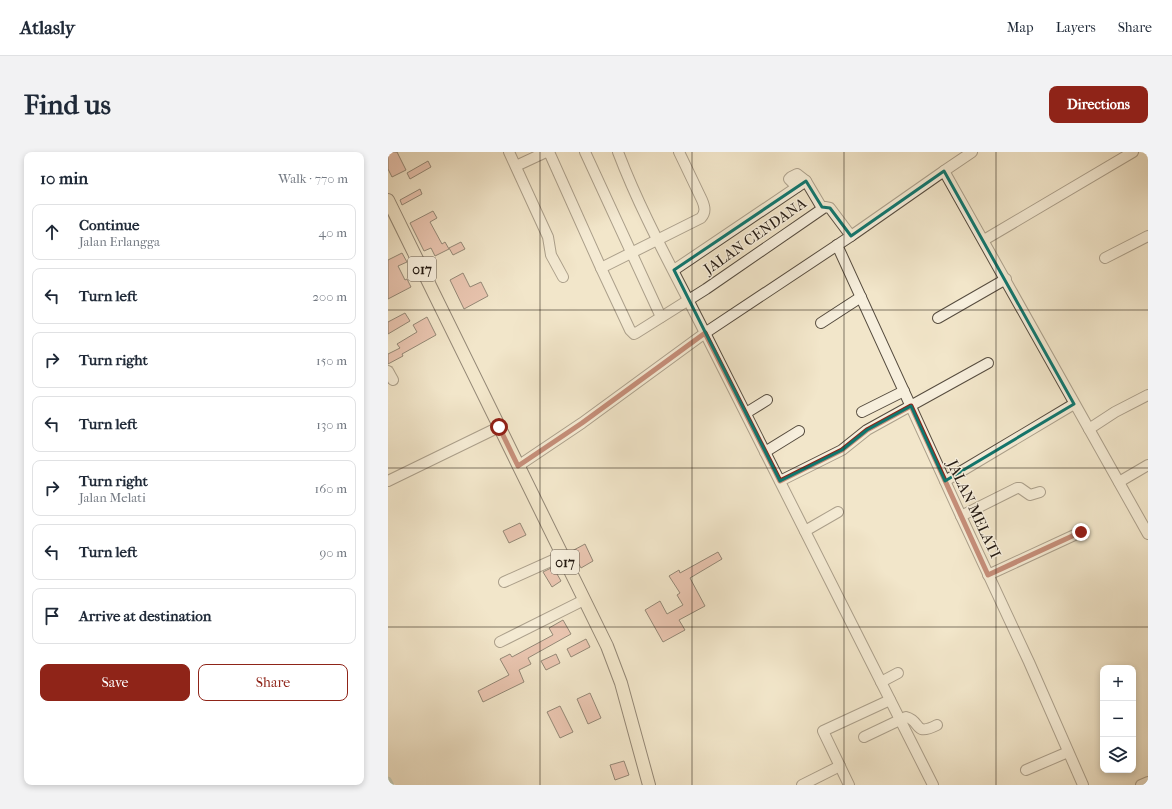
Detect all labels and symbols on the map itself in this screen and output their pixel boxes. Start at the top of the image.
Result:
street label: JALAN CENDANA [699,194,810,279]
road number: 017 [408,257,436,281]
route start [490,418,508,436]
street label: JALAN MELATI [943,456,1005,561]
route end [1072,523,1090,541]
road number: 017 [551,550,579,574]

